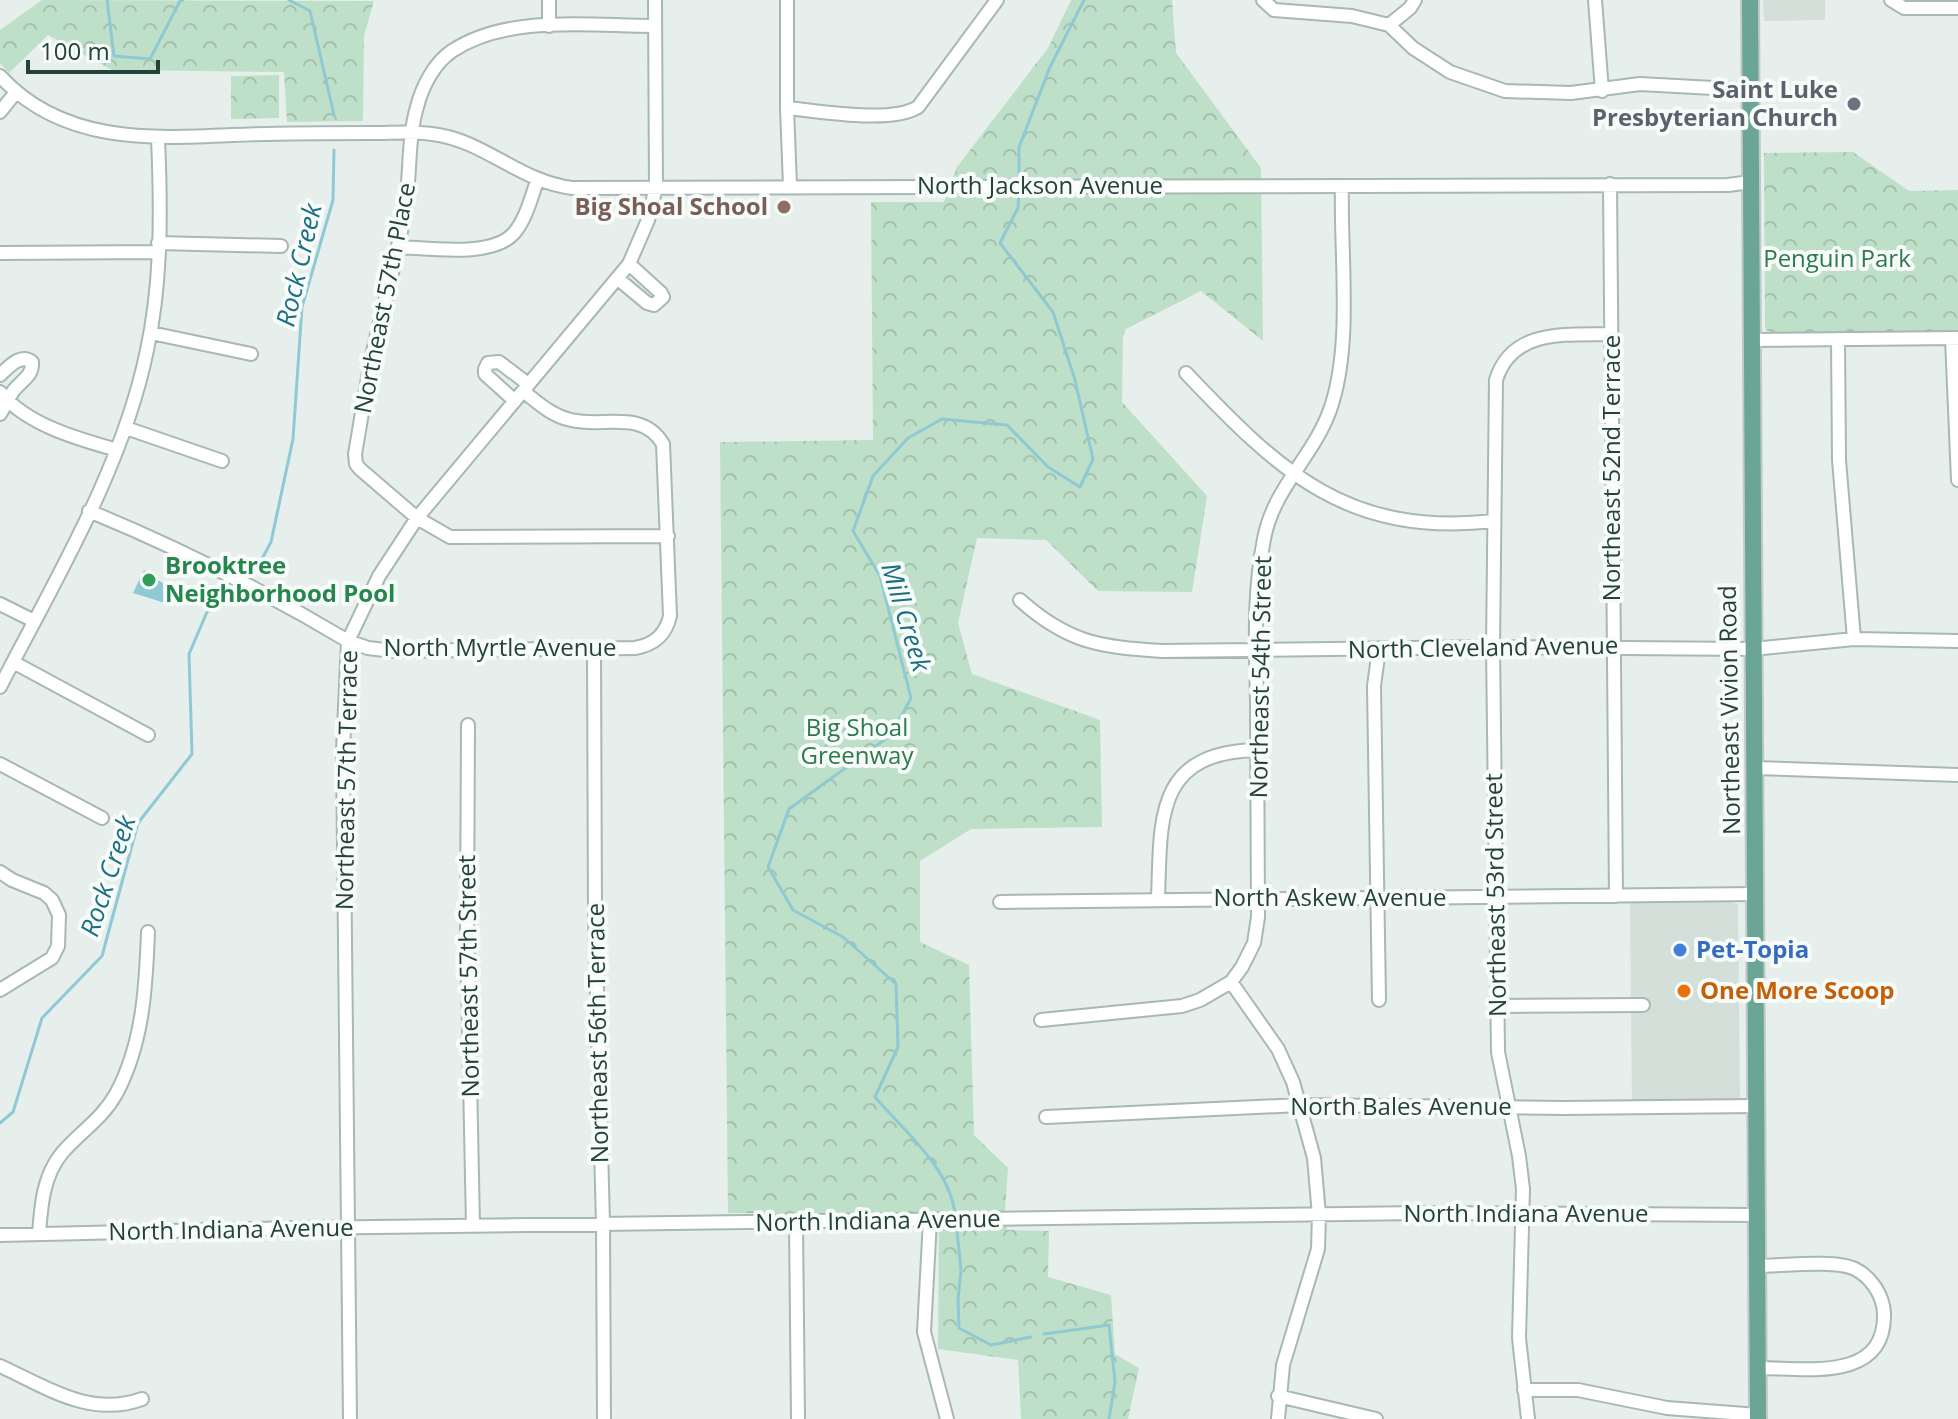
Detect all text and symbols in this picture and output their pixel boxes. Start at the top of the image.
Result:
scale bar [28,24,158,74]
text: 100 m [40,34,110,67]
place label: Saint Luke Presbyterian Church [1592,72,1838,133]
marker: Saint Luke Presbyterian Church [1845,95,1863,113]
street label: North Jackson Avenue [917,168,1163,201]
street label: Northeast 57th Place [345,180,422,416]
place label: Big Shoal School [574,189,768,222]
marker: Big Shoal School [775,198,793,216]
water label: Rock Creek [266,199,330,330]
park label: Penguin Park [1763,241,1911,274]
street label: Northeast 52nd Terrace [1594,335,1627,601]
place label: Brooktree Neighborhood Pool [165,548,395,609]
street label: Northeast 54th Street [1241,555,1278,799]
water label: Mill Creek [873,558,941,677]
marker: Brooktree Neighborhood Pool [140,571,158,589]
street label: Northeast Vivion Road [1710,585,1747,835]
street label: North Cleveland Avenue [1347,628,1619,665]
street label: North Myrtle Avenue [383,630,617,663]
street label: Northeast 57th Terrace [327,650,364,910]
park label: Big Shoal Greenway [801,710,914,771]
street label: Northeast 53rd Street [1476,773,1513,1017]
water label: Rock Creek [71,810,144,941]
street label: Northeast 57th Street [449,854,486,1098]
street label: North Askew Avenue [1214,880,1446,913]
street label: Northeast 56th Terrace [578,903,615,1163]
place label: Pet-Topia [1696,932,1809,965]
marker: Pet-Topia [1671,941,1689,959]
place label: One More Scoop [1700,973,1895,1006]
marker: One More Scoop [1675,982,1693,1000]
street label: North Bales Avenue [1290,1089,1512,1122]
street label: North Indiana Avenue [1403,1196,1649,1229]
street label: North Indiana Avenue [755,1201,1001,1238]
street label: North Indiana Avenue [108,1210,354,1247]

